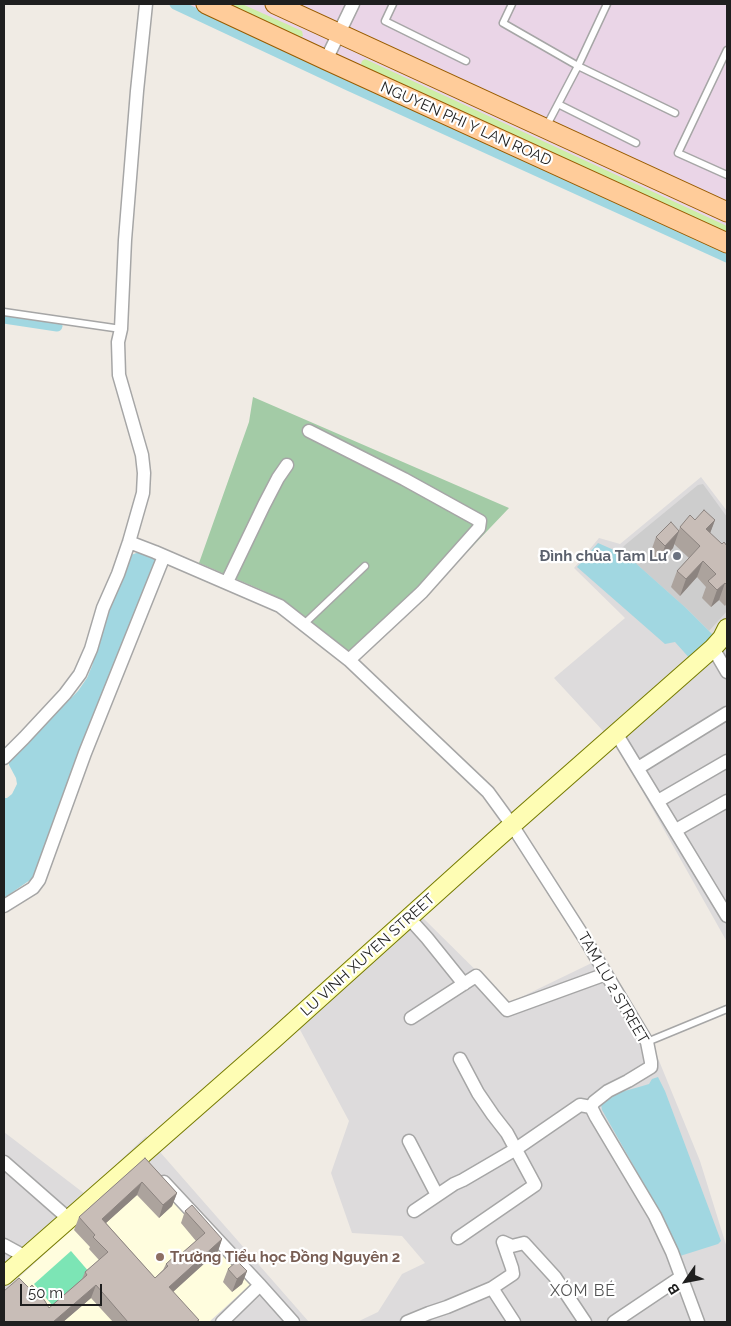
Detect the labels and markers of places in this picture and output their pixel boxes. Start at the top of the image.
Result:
place label: Đình chùa Tam Lư [539,547,667,565]
marker: Đình chùa Tam Lư [671,550,683,562]
place label: Trường Tiểu học Đồng Nguyên 2 [170,1248,400,1266]
marker: Trường Tiểu học Đồng Nguyên 2 [154,1251,166,1263]

